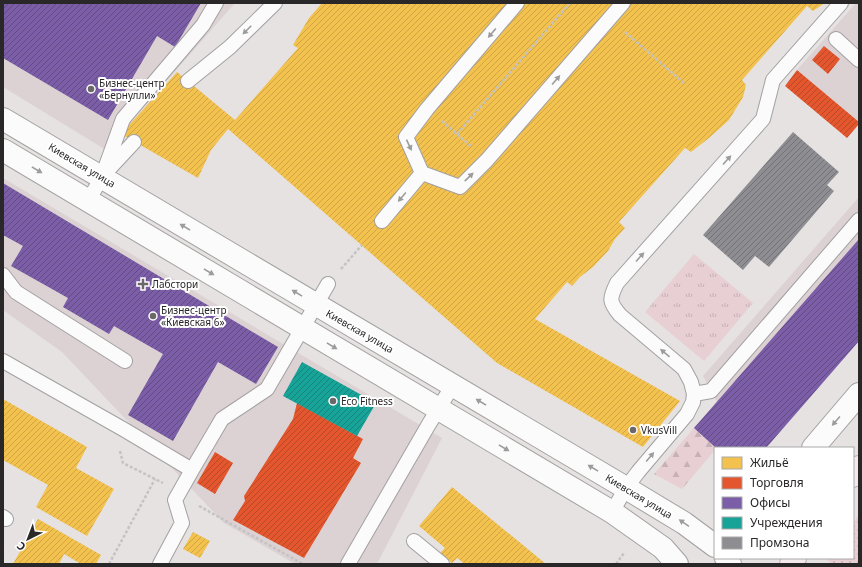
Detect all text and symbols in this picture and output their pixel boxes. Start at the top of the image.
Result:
one-way arrow [242,26,252,35]
one-way arrow [487,27,496,38]
place label: Бизнес-центр «Бернулли» [99,76,165,102]
one-way arrow [551,76,560,85]
marker: Бизнес-центр «Бернулли» [86,84,96,94]
street label: Киевская улица [46,139,118,191]
one-way arrow [407,140,413,152]
one-way arrow [722,155,731,165]
one-way arrow [31,167,43,174]
one-way arrow [464,172,474,182]
one-way arrow [398,193,407,202]
one-way arrow [179,223,191,230]
one-way arrow [636,252,645,262]
one-way arrow [203,269,214,276]
place label: Лабстори [152,277,198,291]
marker: Лабстори [137,278,149,290]
one-way arrow [292,289,302,297]
place label: Бизнес-центр «Киевская 6» [161,303,227,329]
street label: Киевская улица [324,306,396,356]
marker: Бизнес-центр «Киевская 6» [148,311,158,321]
one-way arrow [326,342,338,349]
one-way arrow [660,348,671,357]
place label: Eco Fitness [341,394,393,408]
marker: Eco Fitness [328,396,338,406]
one-way arrow [475,398,487,405]
one-way arrow [831,416,840,426]
place label: VkusVill [641,423,677,437]
marker: VkusVill [628,425,638,435]
one-way arrow [498,444,510,451]
legend [714,447,854,559]
one-way arrow [646,452,655,463]
text: Жильё [750,454,789,471]
one-way arrow [587,465,599,472]
street label: Киевская улица [603,470,675,522]
text: Торговля [750,474,804,491]
text: Офисы [750,494,790,511]
text: Учреждения [750,514,823,531]
north arrow [8,519,48,559]
one-way arrow [678,519,689,527]
text: Промзона [750,534,809,551]
text: С [13,539,29,555]

